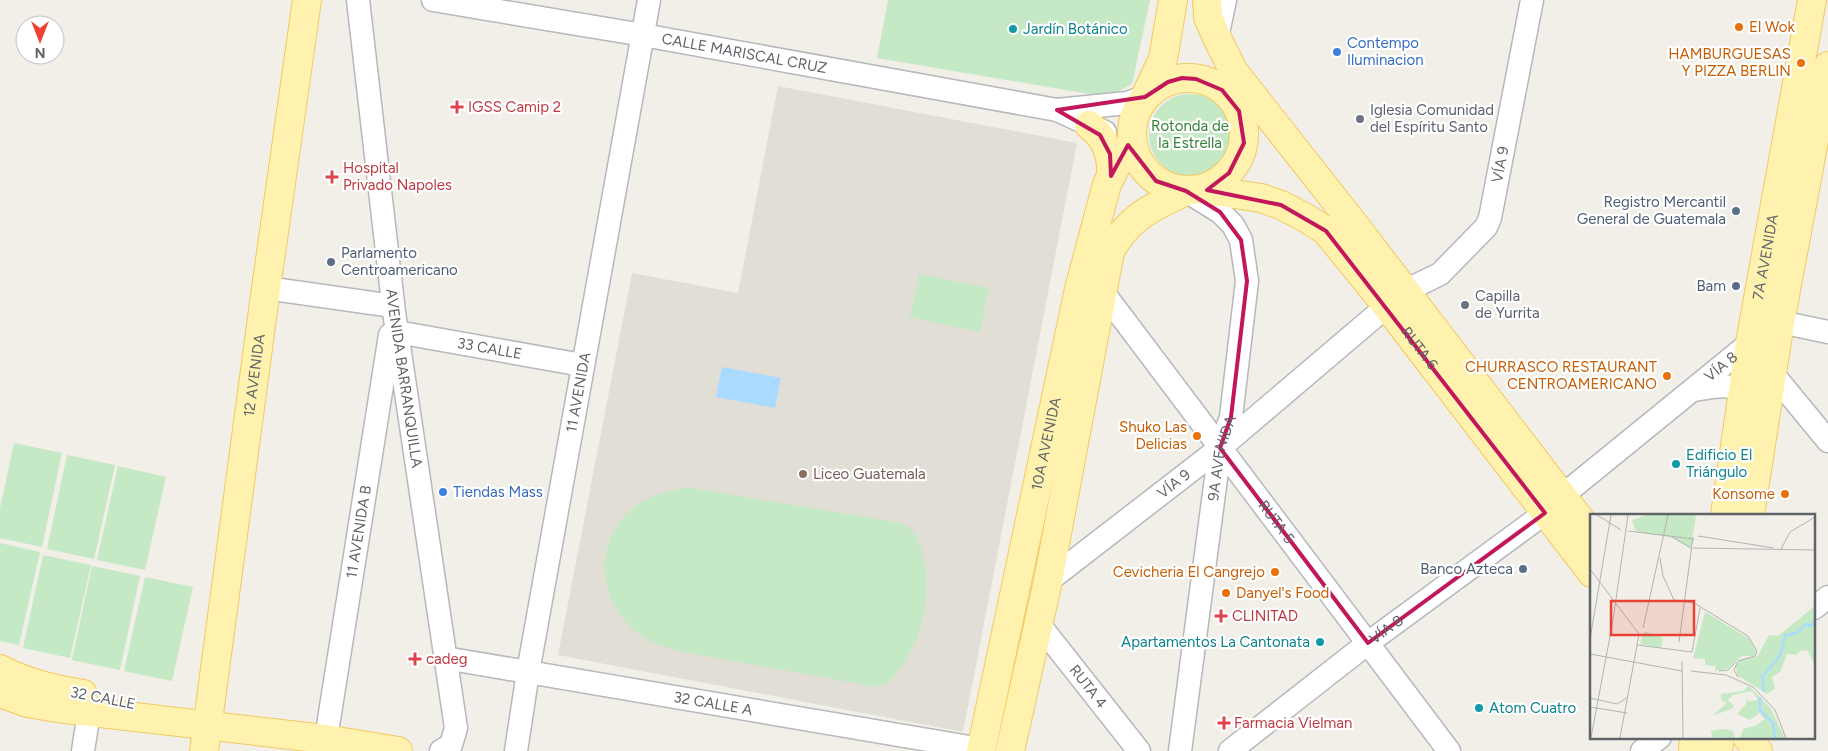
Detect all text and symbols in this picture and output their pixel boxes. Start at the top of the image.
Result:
north arrow [15,15,65,65]
place label: El Wok [1749,18,1795,36]
place label: Jardín Botánico [1023,20,1128,38]
marker: El Wok [1733,21,1745,33]
marker: Jardín Botánico [1007,23,1019,35]
street label: CALLE MARISCAL CRUZ [660,30,829,77]
place label: Contempo Iluminacion [1347,34,1424,69]
text: N [35,44,45,61]
place label: HAMBURGUESAS Y PIZZA BERLIN [1668,45,1791,80]
marker: Contempo Iluminacion [1331,46,1343,58]
marker: HAMBURGUESAS Y PIZZA BERLIN [1795,57,1807,69]
place label: IGSS Camip 2 [468,98,561,116]
marker: IGSS Camip 2 [450,100,464,114]
place label: Iglesia Comunidad del Espíritu Santo [1370,101,1494,136]
marker: Iglesia Comunidad del Espíritu Santo [1354,113,1366,125]
park label: Rotonda de la Estrella [1151,117,1229,152]
street label: VÍA 9 [1488,145,1513,184]
place label: Hospital Privado Napoles [343,159,452,194]
marker: Hospital Privado Napoles [325,170,339,184]
place label: Registro Mercantil General de Guatemala [1577,193,1726,228]
marker: Registro Mercantil General de Guatemala [1730,205,1742,217]
street label: 7A AVENIDA [1749,213,1782,302]
place label: Parlamento Centroamericano [341,244,458,279]
marker: Parlamento Centroamericano [325,256,337,268]
place label: Bam [1696,277,1726,295]
marker: Bam [1730,280,1742,292]
place label: Capilla de Yurrita [1475,287,1540,322]
street label: AVENIDA BARRANQUILLA [382,288,426,469]
marker: Capilla de Yurrita [1459,299,1471,311]
street label: RUTA 6 [1397,323,1442,374]
street label: 12 AVENIDA [240,333,269,418]
street label: 33 CALLE [456,334,523,363]
street label: VÍA 8 [1701,348,1741,385]
street label: 11 AVENIDA [562,351,594,434]
place label: CHURRASCO RESTAURANT CENTROAMERICANO [1465,358,1658,393]
marker: CHURRASCO RESTAURANT CENTROAMERICANO [1661,370,1673,382]
street label: 10A AVENIDA [1028,396,1065,492]
street label: 9A AVENIDA [1204,413,1240,502]
place label: Shuko Las Delicias [1119,418,1187,453]
marker: Shuko Las Delicias [1191,430,1203,442]
place label: Edificio El Triángulo [1686,446,1752,481]
marker: Edificio El Triángulo [1670,458,1682,470]
place label: Liceo Guatemala [813,465,926,483]
street label: VÍA 9 [1154,465,1194,502]
marker: Liceo Guatemala [797,468,809,480]
place label: Tiendas Mass [453,483,543,501]
street label: 11 AVENIDA B [343,484,375,580]
place label: Konsome [1712,485,1775,503]
marker: Tiendas Mass [437,486,449,498]
marker: Konsome [1779,488,1791,500]
street label: RUTA 5 [1254,497,1298,547]
inset map [1590,514,1816,738]
place label: Banco Azteca [1420,560,1513,578]
place label: Cevicheria El Cangrejo [1113,563,1265,581]
marker: Banco Azteca [1517,563,1529,575]
marker: Cevicheria El Cangrejo [1269,566,1281,578]
place label: Danyel's Food [1236,584,1329,602]
marker: Danyel's Food [1220,587,1232,599]
place label: CLINITAD [1232,607,1298,625]
marker: CLINITAD [1214,609,1228,623]
street label: VÍA 8 [1366,611,1407,648]
place label: Apartamentos La Cantonata [1121,633,1310,651]
marker: Apartamentos La Cantonata [1314,636,1326,648]
place label: cadeg [426,650,468,668]
marker: cadeg [408,652,422,666]
street label: RUTA 4 [1066,661,1111,712]
street label: 32 CALLE [69,683,137,713]
street label: 32 CALLE A [672,688,754,719]
place label: Atom Cuatro [1489,699,1577,717]
marker: Atom Cuatro [1473,702,1485,714]
place label: Farmacia Vielman [1234,714,1352,732]
marker: Farmacia Vielman [1218,717,1230,729]

